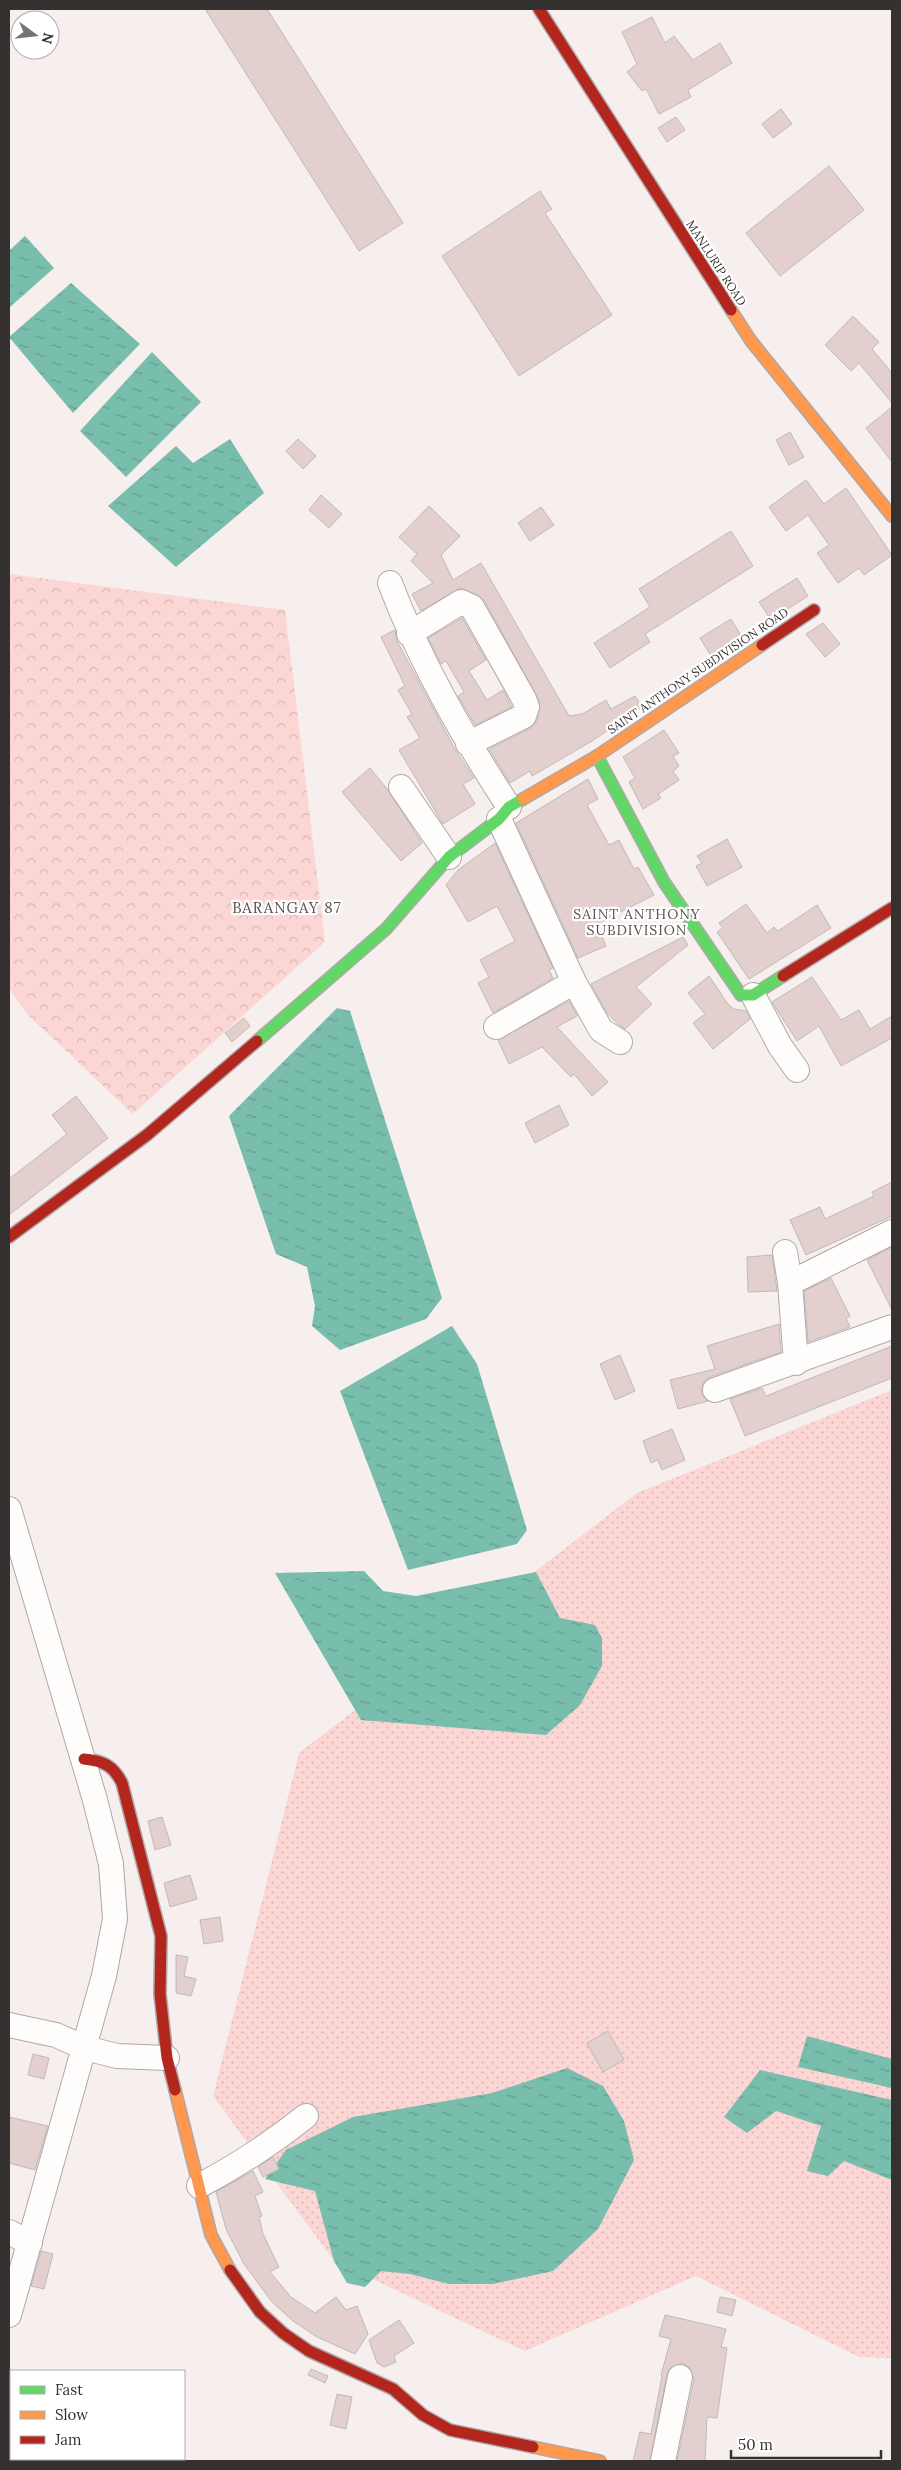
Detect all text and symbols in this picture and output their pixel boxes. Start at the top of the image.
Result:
north arrow [10,10,60,60]
text: N [37,31,58,46]
street label: MANLURIP ROAD [683,217,750,308]
street label: SAINT ANTHONY SUBDIVISION ROAD [604,604,791,737]
district label: BARANGAY 87 [232,898,342,917]
district label: SAINT ANTHONY SUBDIVISION [573,905,701,939]
legend [10,2370,185,2460]
text: Fast [55,2380,83,2399]
text: Slow [55,2405,88,2424]
scale bar [731,2428,881,2460]
text: Jam [54,2430,82,2449]
text: 50 m [738,2435,773,2454]

